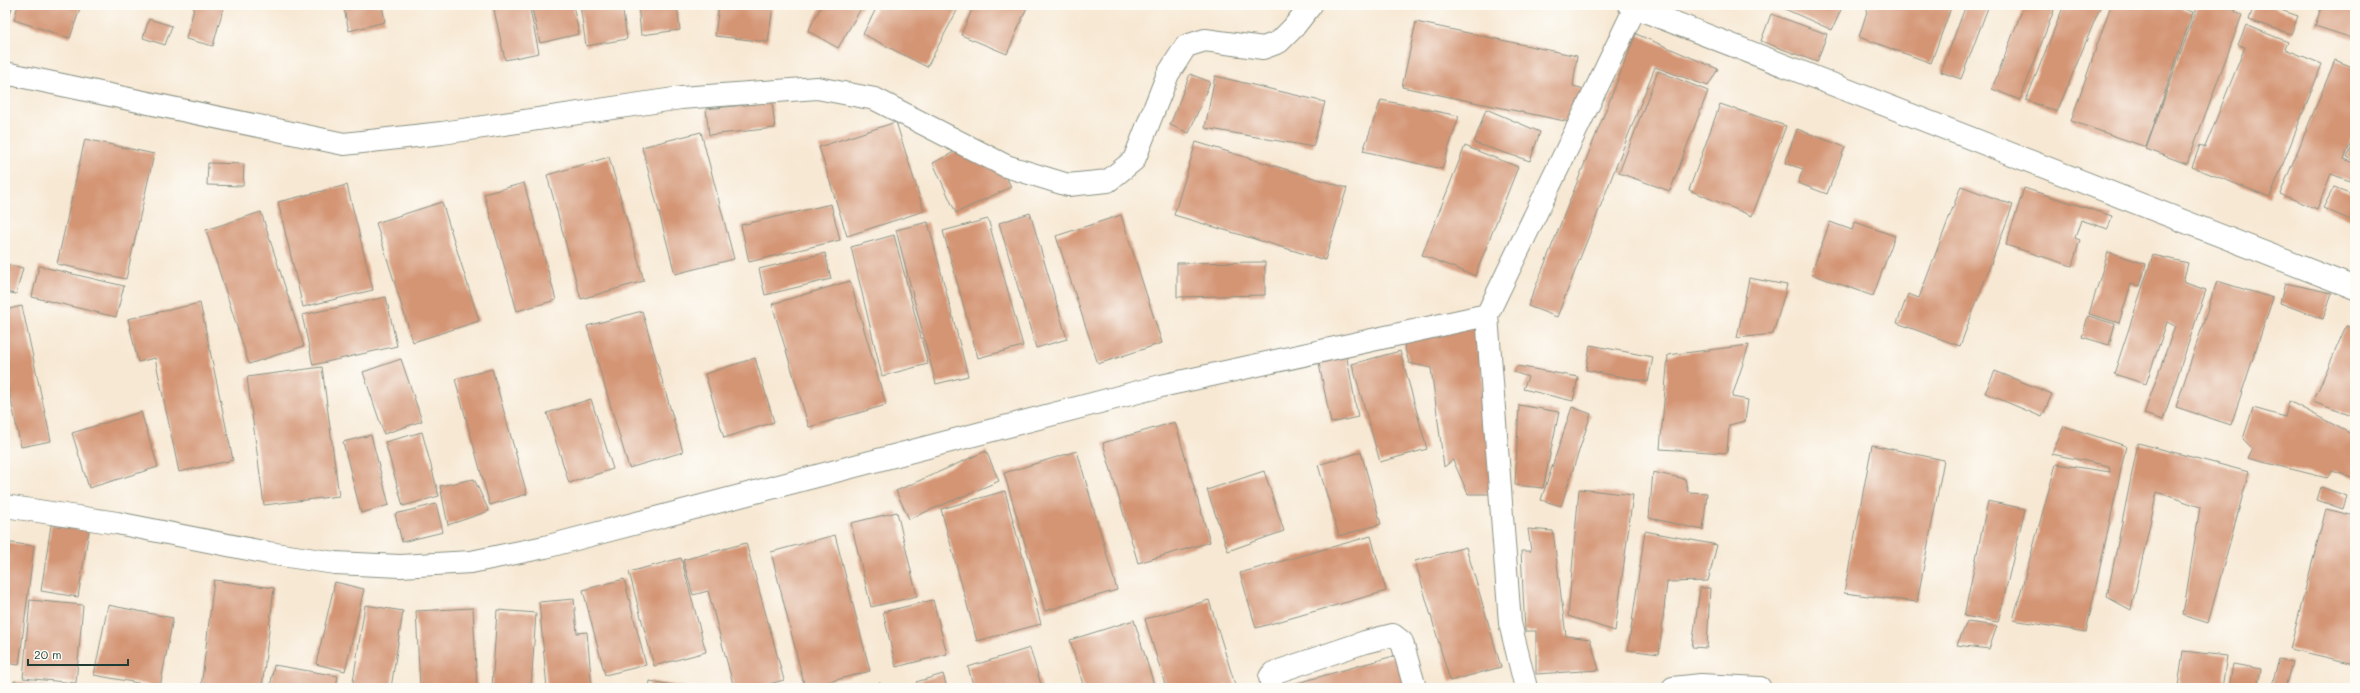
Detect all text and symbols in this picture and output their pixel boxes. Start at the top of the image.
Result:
scale bar [28,641,128,667]
text: 20 m [34,646,62,662]

